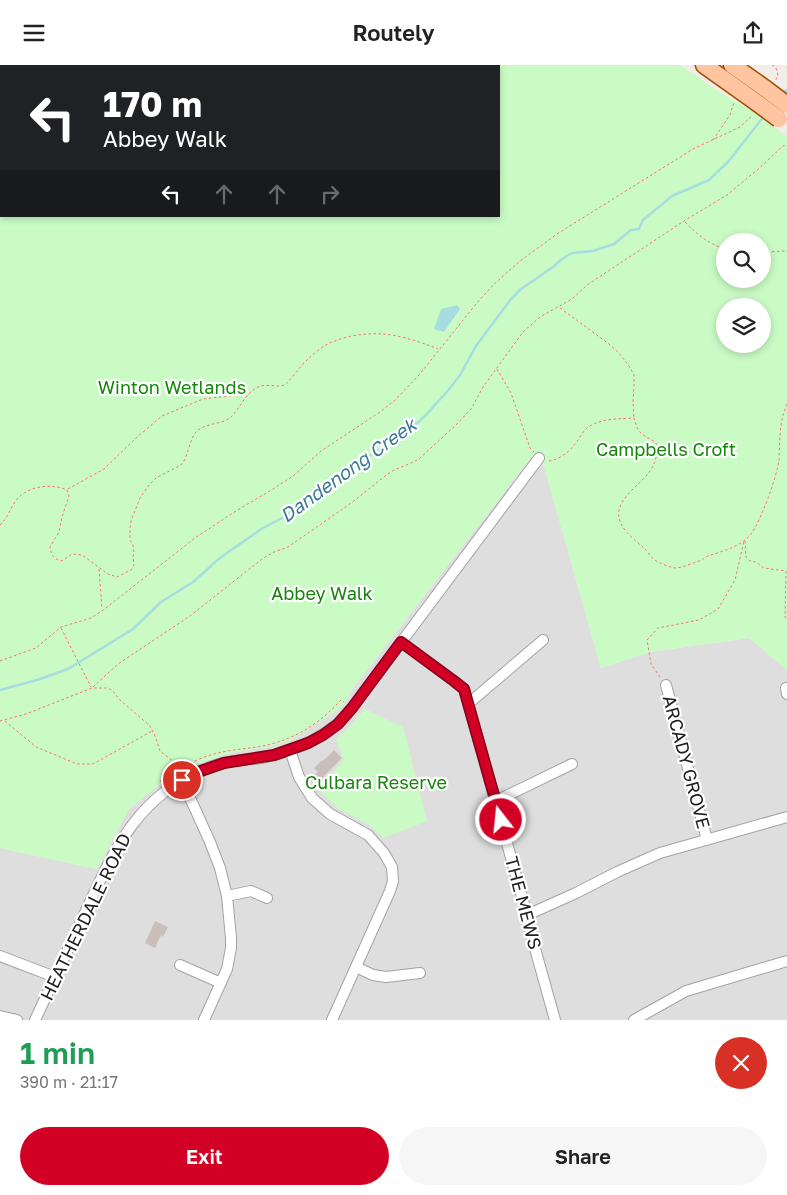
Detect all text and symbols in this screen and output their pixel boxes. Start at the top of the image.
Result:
icon: menu [20,19,48,47]
text: Routely [352,19,435,46]
icon: share [739,19,767,47]
text: 170 m [103,83,202,125]
icon: left [20,85,85,150]
text: Abbey Walk [103,125,227,152]
icon: left [157,180,185,208]
icon: ahead [210,180,238,208]
icon: ahead [263,180,291,208]
icon: right [316,180,344,208]
map controls [716,233,771,353]
button: search [716,233,771,288]
button: layers [716,298,771,353]
park label: Winton Wetlands [98,376,246,398]
water label: Dandenong Creek [275,411,422,527]
park label: Campbells Croft [596,438,736,460]
park label: Abbey Walk [271,582,373,604]
street label: ARCADY GROVE [659,693,715,831]
pin [161,759,203,801]
icon: arrive [168,766,196,794]
park label: Culbara Reserve [305,771,447,793]
position arrow [474,793,526,845]
street label: HEATHERDALE ROAD [35,829,135,1004]
street label: THE MEWS [501,854,547,952]
text: 1 min [20,1035,95,1071]
button: close [715,1037,767,1089]
text: 390 m · 21:17 [20,1072,118,1092]
button: Exit [20,1127,389,1185]
button: Share [399,1127,767,1185]

